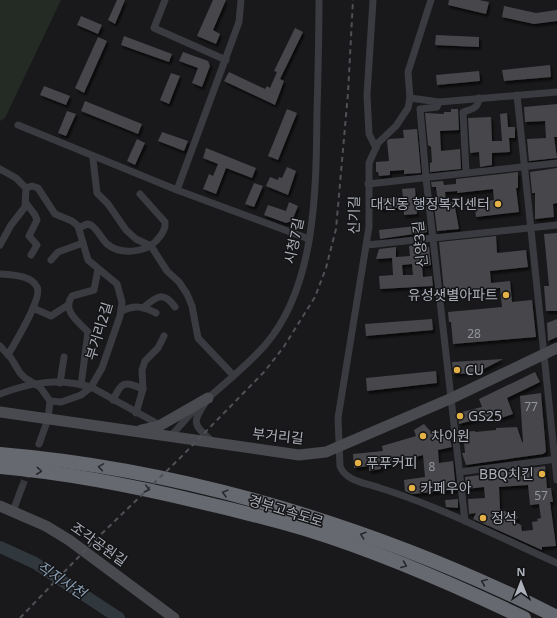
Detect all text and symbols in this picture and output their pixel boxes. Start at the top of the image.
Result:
place label: 대신동 행정복지센터 [370,194,490,213]
street label: 신기길 [344,196,363,234]
marker: 대신동 행정복지센터 [493,199,503,209]
street label: 시청7길 [279,216,308,266]
street label: 신양3길 [408,220,431,268]
place label: 유성샛별아파트 [408,285,498,304]
marker: 유성샛별아파트 [501,290,511,300]
street label: 부거리2길 [81,300,116,362]
house number: 28 [467,325,481,342]
place label: CU [465,360,484,379]
marker: CU [452,365,462,375]
house number: 77 [524,398,538,415]
place label: GS25 [468,406,502,425]
marker: GS25 [455,411,465,421]
street label: 부거리길 [251,423,305,448]
place label: 차이원 [431,426,470,445]
marker: 차이원 [418,431,428,441]
place label: 푸푸커피 [366,453,418,472]
marker: 푸푸커피 [353,458,363,468]
house number: 8 [429,458,436,475]
one-way arrow [98,463,104,471]
place label: BBQ치킨 [479,464,534,483]
one-way arrow [36,467,42,476]
marker: BBQ치킨 [537,469,547,479]
place label: 카페우아 [420,478,472,497]
marker: 카페우아 [407,483,417,493]
one-way arrow [143,485,150,493]
house number: 57 [534,487,548,504]
one-way arrow [222,490,228,498]
street label: 경부고속도로 [246,490,326,531]
place label: 정석 [491,508,517,527]
marker: 정석 [478,513,488,523]
street label: 조각공원길 [67,517,131,570]
one-way arrow [359,531,366,540]
water label: 직지사천 [33,556,92,604]
one-way arrow [401,561,408,569]
north arrow [501,562,541,602]
text: N [517,564,525,579]
one-way arrow [480,579,487,587]

